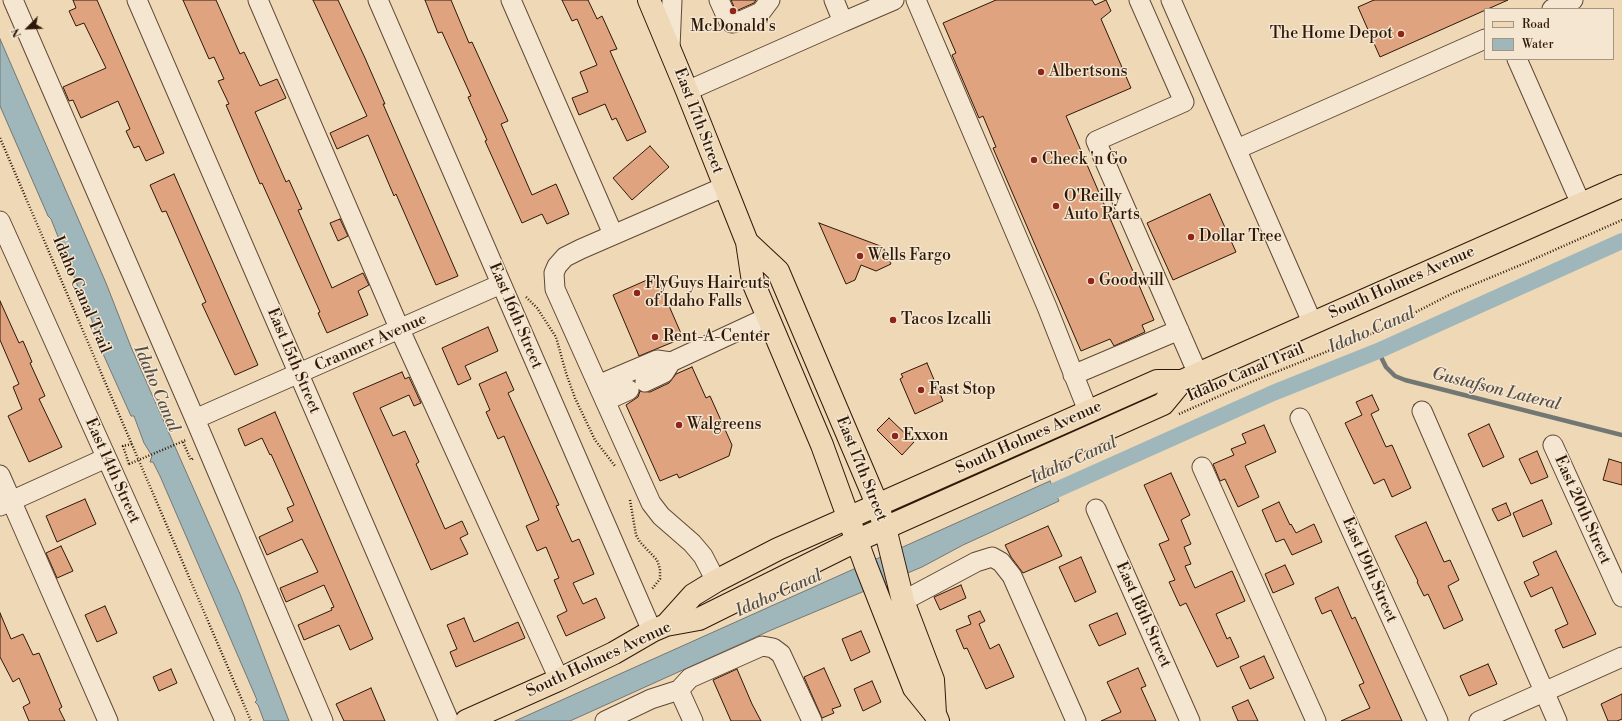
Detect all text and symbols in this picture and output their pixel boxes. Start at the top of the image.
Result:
marker: McDonald's [728,6,738,16]
north arrow [8,8,48,48]
legend [1484,8,1614,60]
place label: McDonald's [690,17,776,37]
text: Road [1522,17,1550,32]
place label: The Home Depot [1270,24,1393,44]
text: N [9,26,25,40]
marker: The Home Depot [1396,29,1406,39]
text: Water [1522,37,1554,52]
place label: Albertsons [1049,62,1127,82]
street label: East 17th Street [669,66,727,176]
marker: Albertsons [1036,67,1046,77]
place label: Check 'n Go [1042,150,1128,170]
marker: Check 'n Go [1029,155,1039,165]
place label: O'Reilly Auto Parts [1064,187,1140,225]
marker: O'Reilly Auto Parts [1051,201,1061,211]
place label: Dollar Tree [1199,227,1282,247]
marker: Dollar Tree [1186,232,1196,242]
street label: Idaho Canal Trail [48,234,114,356]
street label: South Holmes Avenue [1326,242,1478,324]
place label: Wells Fargo [868,246,951,266]
marker: Wells Fargo [855,251,865,261]
street label: East 16th Street [484,260,546,372]
place label: Goodwill [1099,271,1164,291]
place label: FlyGuys Haircuts of Idaho Falls [645,274,770,312]
marker: Goodwill [1086,276,1096,286]
marker: FlyGuys Haircuts of Idaho Falls [632,288,642,298]
water label: Idaho Canal [1325,304,1419,358]
street label: East 15th Street [262,305,324,417]
street label: Cranmer Avenue [312,310,430,376]
place label: Tacos Izcalli [901,310,991,330]
marker: Tacos Izcalli [888,315,898,325]
place label: Rent-A-Center [663,327,770,347]
marker: Rent-A-Center [650,332,660,342]
street label: Idaho Canal Trail [1185,340,1307,406]
water label: Idaho Canal [129,342,183,436]
water label: Gustafson Lateral [1430,364,1562,416]
place label: Fast Stop [929,380,996,400]
marker: Fast Stop [916,385,926,395]
street label: South Holmes Avenue [953,397,1105,479]
street label: East 17th Street [831,414,891,524]
street label: East 14th Street [80,415,144,527]
place label: Walgreens [687,415,761,435]
marker: Walgreens [674,420,684,430]
place label: Exxon [903,426,948,446]
marker: Exxon [890,431,900,441]
water label: Idaho Canal [1028,433,1120,489]
street label: East 20th Street [1549,453,1615,567]
street label: East 19th Street [1337,514,1401,626]
street label: East 18th Street [1111,559,1175,671]
water label: Idaho Canal [733,566,825,622]
street label: South Holmes Avenue [523,618,675,702]

